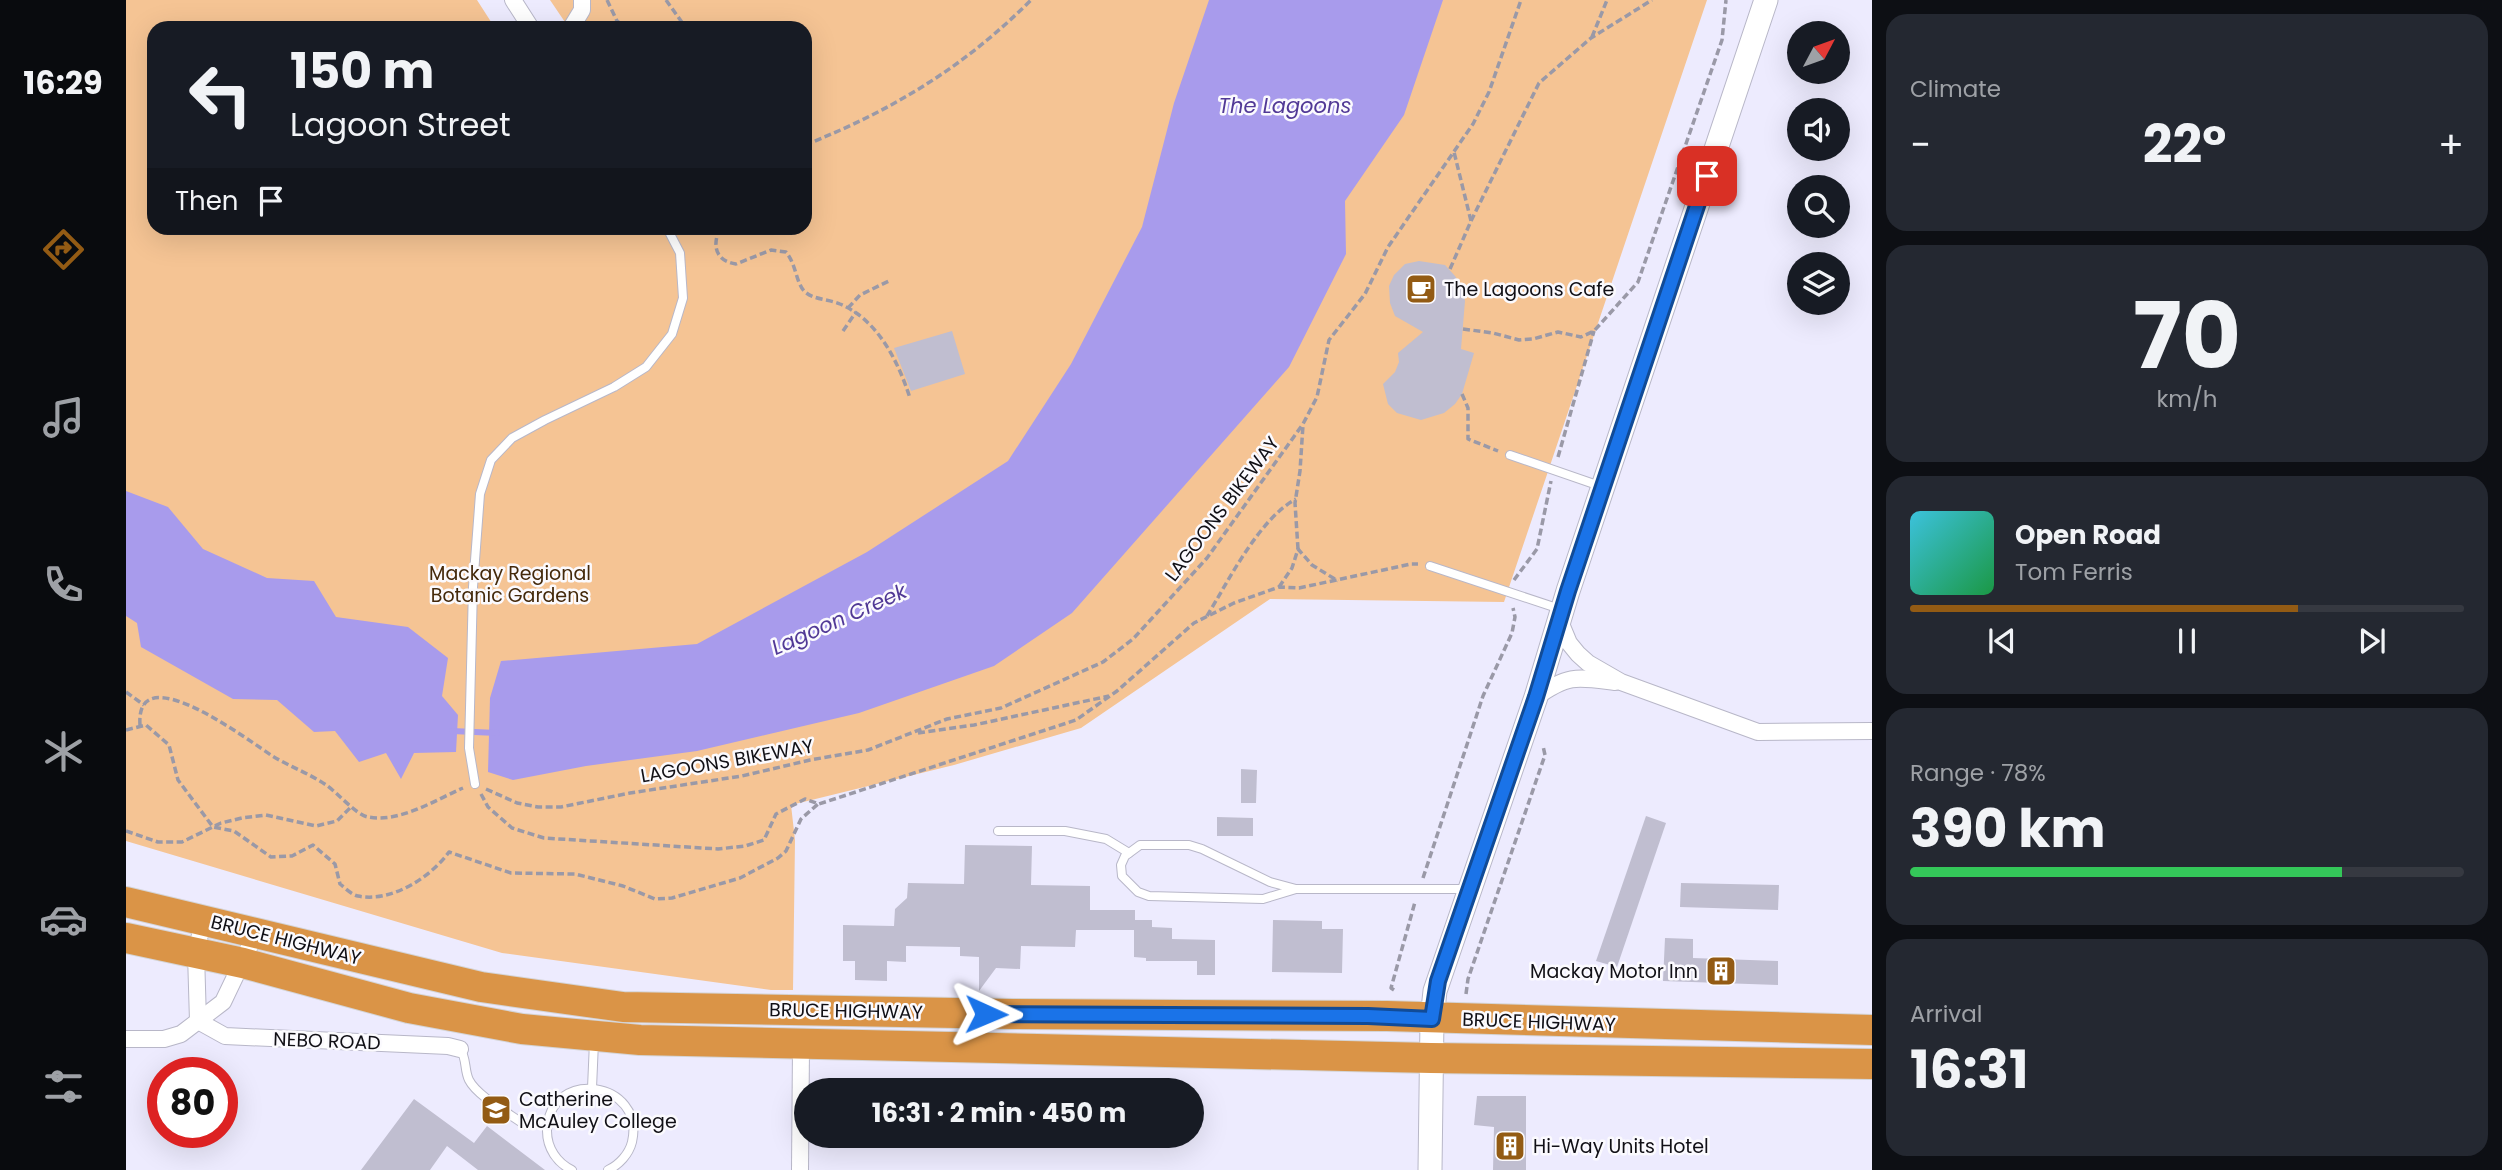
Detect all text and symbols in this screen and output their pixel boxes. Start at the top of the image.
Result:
north arrow [1787,21,1850,84]
map controls [1787,21,1850,315]
text: 150 m [290,37,435,105]
icon: left [175,49,266,140]
text: 16:29 [23,60,103,105]
text: Climate [1910,73,2001,105]
water label: The Lagoons [1219,91,1351,120]
button: sound [1787,98,1850,161]
text: Lagoon Street [290,102,511,147]
text: 22° [2143,108,2226,181]
text: − [1910,118,1931,171]
text: + [2438,118,2464,171]
pin [1677,146,1737,206]
icon: arrive [1688,157,1726,195]
button: search [1787,175,1850,238]
icon: arrive [252,182,290,220]
text: Then [175,183,238,219]
icon: directions [39,225,88,274]
button: layers [1787,252,1850,315]
cafe icon: The Lagoons Cafe [1404,272,1438,306]
text: 70 [2133,272,2241,400]
place label: The Lagoons Cafe [1444,276,1614,303]
text: km/h [2156,383,2218,415]
icon: music [39,393,88,442]
street label: LAGOONS BIKEWAY [1159,431,1285,587]
text: Open Road [2015,517,2161,553]
text: Tom Ferris [2015,556,2133,588]
icon: phone [39,560,88,609]
park label: Mackay Regional Botanic Gardens [429,560,591,609]
water label: Lagoon Creek [767,576,912,662]
icon: previous [1983,622,2021,660]
icon: pause [2168,622,2206,660]
icon: next [2353,622,2391,660]
icon: climate [39,727,88,776]
street label: LAGOONS BIKEWAY [638,732,816,790]
text: Range · 78% [1910,757,2046,789]
text: 390 km [1910,792,2106,865]
icon: car [39,895,88,944]
street label: BRUCE HIGHWAY [208,908,364,972]
building icon: Mackay Motor Inn [1704,954,1738,988]
place label: Mackay Motor Inn [1530,958,1698,985]
position arrow [949,977,1023,1051]
street label: BRUCE HIGHWAY [769,996,923,1026]
text: Arrival [1910,998,1982,1030]
street label: BRUCE HIGHWAY [1462,1006,1616,1038]
street label: NEBO ROAD [273,1026,381,1056]
text: 16:31 [1910,1033,2028,1106]
speed limit sign: 80 [147,1057,238,1148]
icon: filters [39,1062,88,1111]
place label: Catherine McAuley College [519,1086,677,1135]
school or university icon: Catherine McAuley College [479,1093,513,1127]
text: 16:31 · 2 min · 450 m [872,1095,1126,1131]
building icon: Hi-Way Units Hotel [1493,1129,1527,1163]
place label: Hi-Way Units Hotel [1533,1133,1709,1160]

